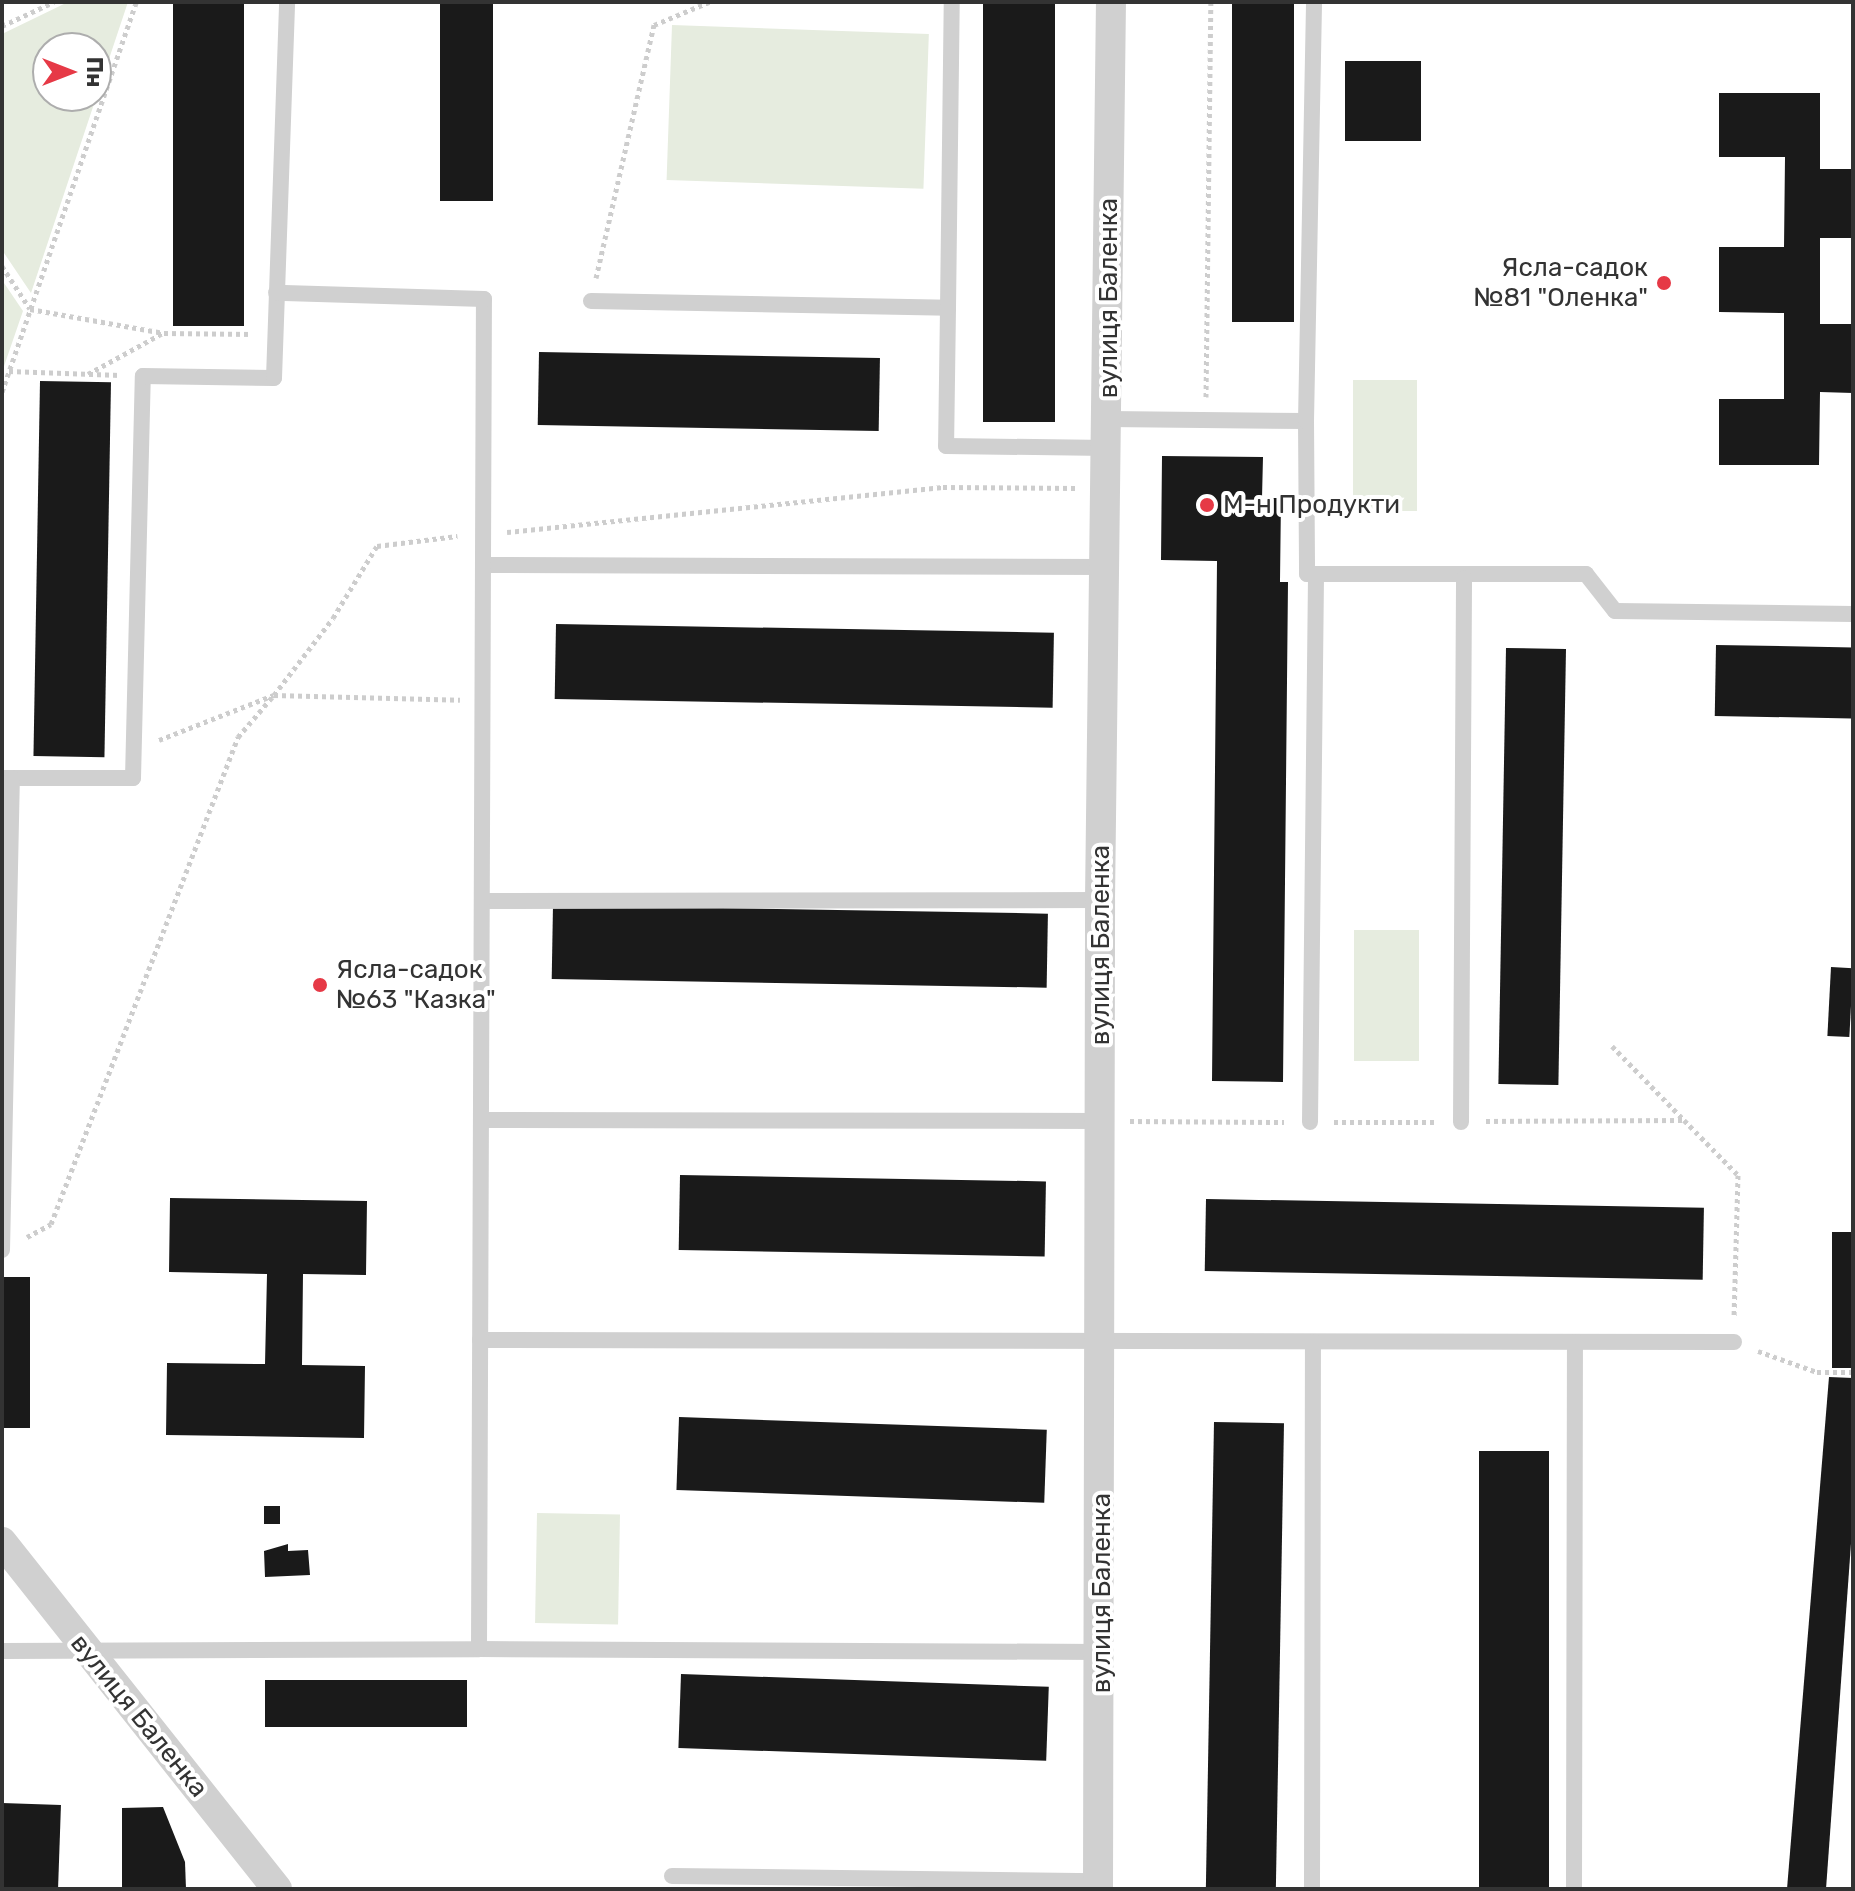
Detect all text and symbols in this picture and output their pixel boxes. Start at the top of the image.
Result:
north arrow [32,32,112,112]
text: Пн [81,57,108,87]
street label: вулиця Баленка [1093,198,1125,398]
place label: Ясла-садок №81 "Оленка" [1473,252,1648,314]
marker: Ясла-садок №81 "Оленка" [1655,274,1673,292]
place label: М-н Продукти [1223,489,1400,521]
marker: М-н Продукти [1198,496,1216,514]
street label: вулиця Баленка [1085,845,1117,1045]
place label: Ясла-садок №63 "Казка" [336,954,496,1016]
marker: Ясла-садок №63 "Казка" [311,976,329,994]
street label: вулиця Баленка [1086,1493,1118,1693]
street label: вулиця Баленка [64,1628,214,1804]

